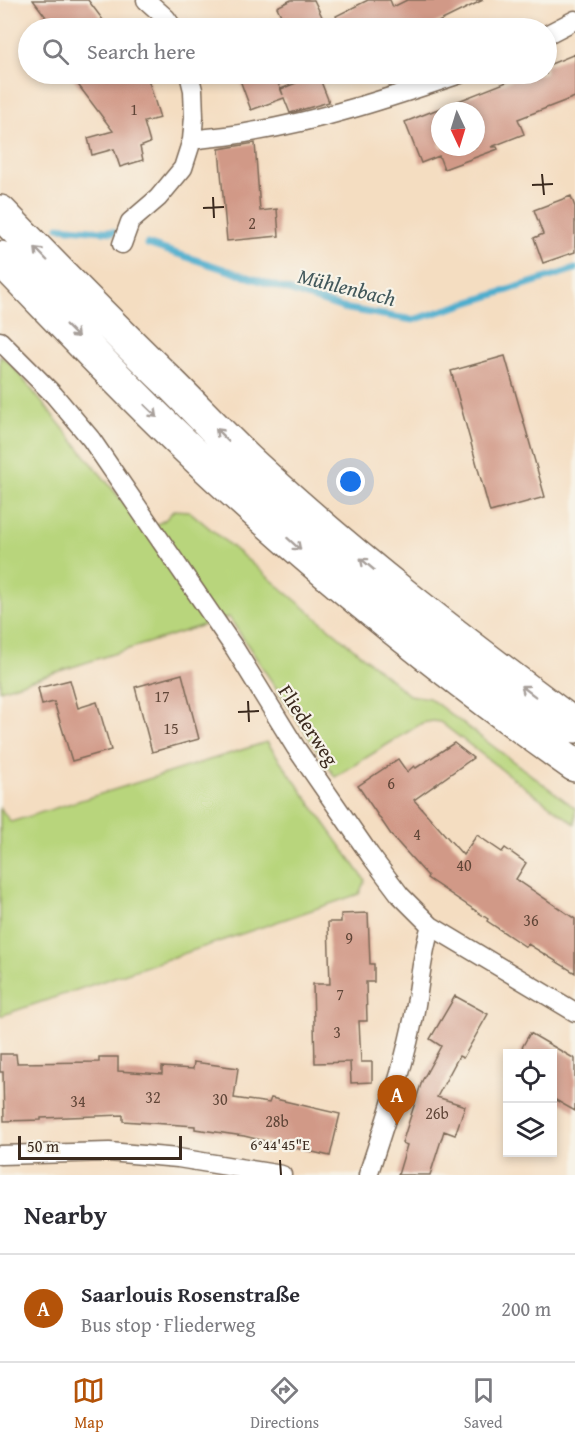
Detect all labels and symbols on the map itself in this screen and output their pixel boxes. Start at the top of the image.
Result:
house number: 1 [130,97,138,121]
north arrow [431,102,485,156]
house number: 2 [248,211,256,235]
one-way arrow [33,246,48,261]
water label: Mühlenbach [295,260,400,314]
one-way arrow [64,324,79,339]
one-way arrow [143,404,158,419]
one-way arrow [214,427,229,442]
your location [336,467,365,496]
one-way arrow [286,537,301,551]
one-way arrow [359,558,375,571]
street label: Fliederweg [272,679,346,771]
house number: 17 [154,684,170,708]
one-way arrow [520,685,536,698]
house number: 15 [163,716,179,740]
house number: 6 [387,771,395,795]
house number: 4 [413,822,421,846]
house number: 40 [456,853,472,877]
house number: 36 [523,908,539,932]
house number: 9 [345,926,353,950]
house number: 7 [336,982,344,1006]
house number: 3 [333,1020,341,1044]
pin: A [378,1076,416,1125]
house number: 32 [145,1085,161,1109]
house number: 30 [212,1087,228,1111]
house number: 34 [70,1089,86,1113]
house number: 26b [425,1101,449,1125]
house number: 28b [265,1109,289,1133]
scale bar [18,1133,182,1160]
text: 6°44'45"E [250,1134,310,1155]

